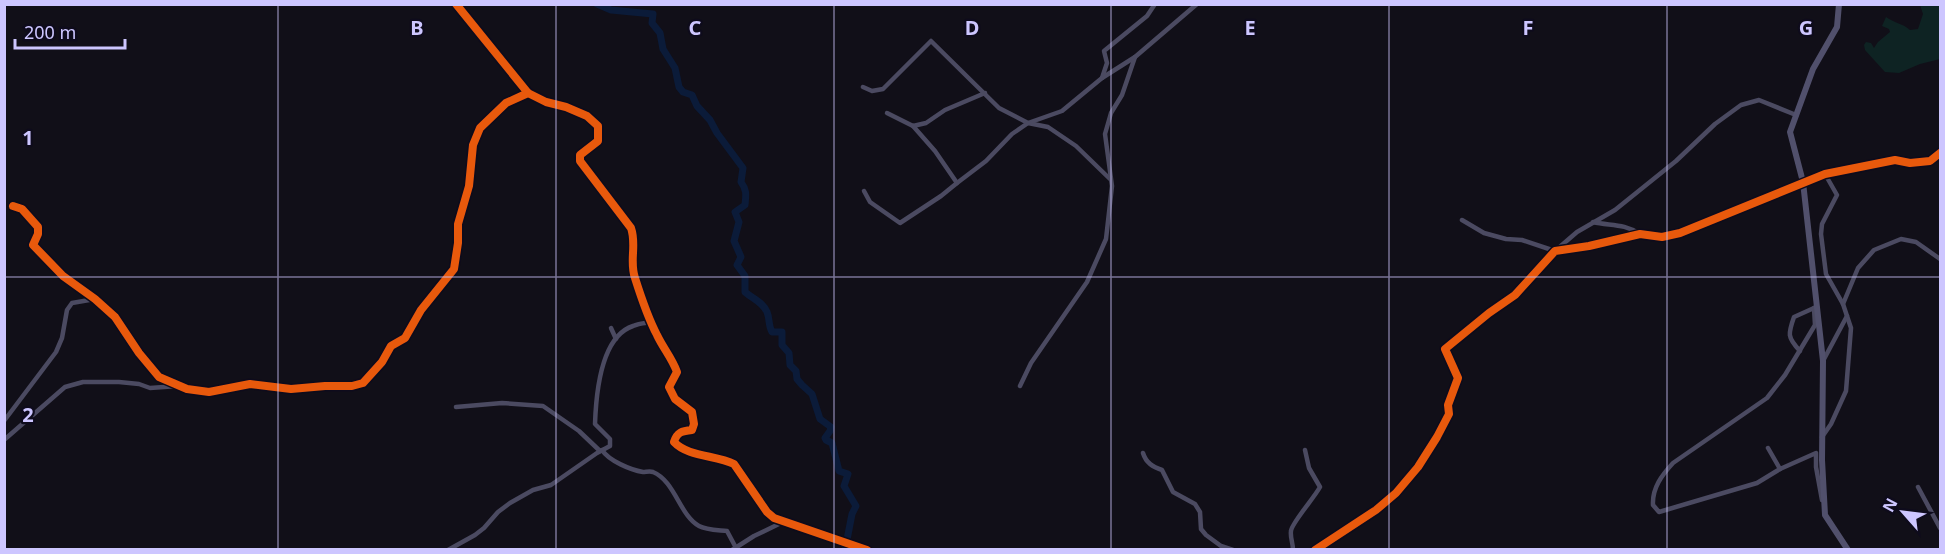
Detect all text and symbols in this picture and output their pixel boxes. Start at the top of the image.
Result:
scale bar [15,12,124,50]
text: B [410,14,424,41]
text: C [689,14,702,41]
text: D [965,14,979,41]
text: E [1244,14,1256,41]
text: F [1523,14,1533,41]
text: G [1799,14,1813,41]
text: 200 m [24,20,76,44]
text: 1 [22,124,34,151]
text: 2 [22,401,34,428]
north arrow [1873,482,1933,542]
text: N [1877,494,1903,516]

